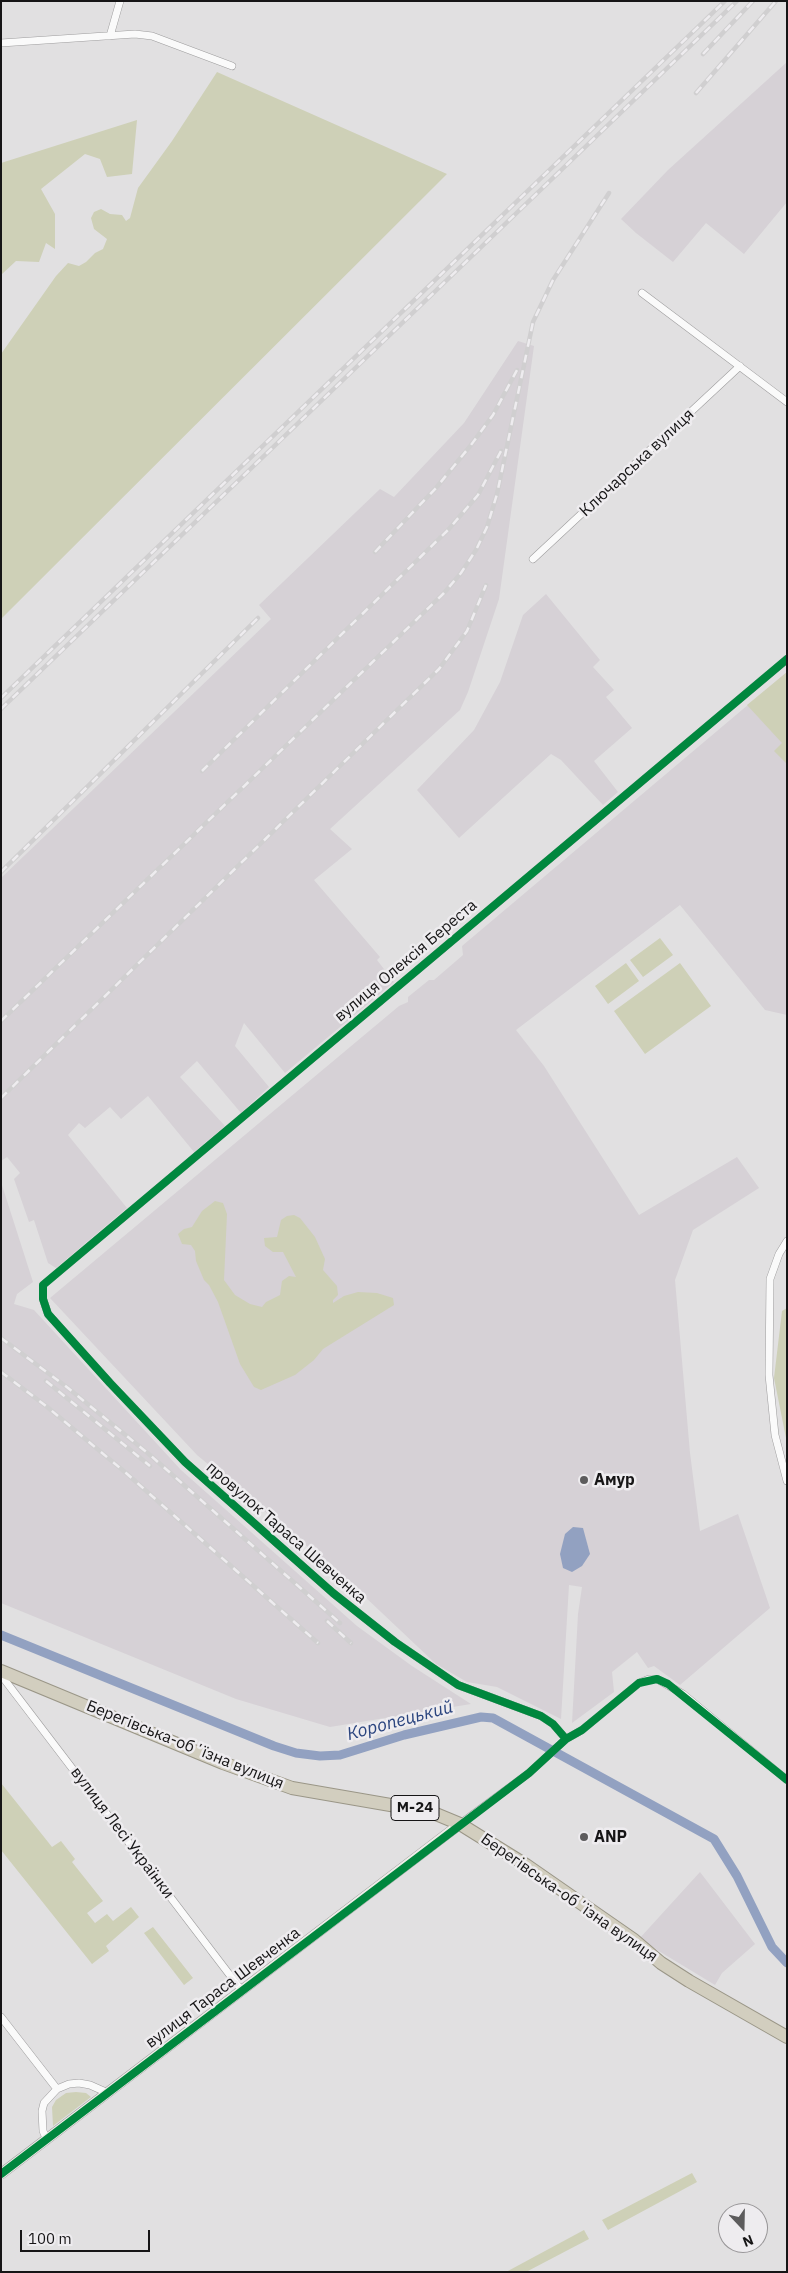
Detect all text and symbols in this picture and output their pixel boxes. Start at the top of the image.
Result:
street label: Ключарська вулиця [576,405,698,521]
street label: вулиця Олексія Береста [331,896,481,1026]
street label: провулок Тараса Шевченка [202,1458,370,1608]
place label: Амур [594,1470,635,1490]
marker: Амур [578,1474,590,1486]
street label: Берегівська-обʼїзна вулиця [83,1696,287,1794]
water label: Коропецький [344,1696,456,1746]
street label: вулиця Лесі Українки [66,1763,178,1903]
road number: М-24 [391,1796,439,1820]
place label: ANP [594,1827,627,1847]
street label: Берегівська-обʼїзна вулиця [477,1829,661,1967]
marker: ANP [578,1831,590,1843]
street label: вулиця Тараса Шевченка [142,1924,304,2052]
north arrow [718,2203,768,2253]
scale bar [22,2220,152,2252]
text: 100 m [28,2229,72,2248]
text: N [740,2231,756,2251]

